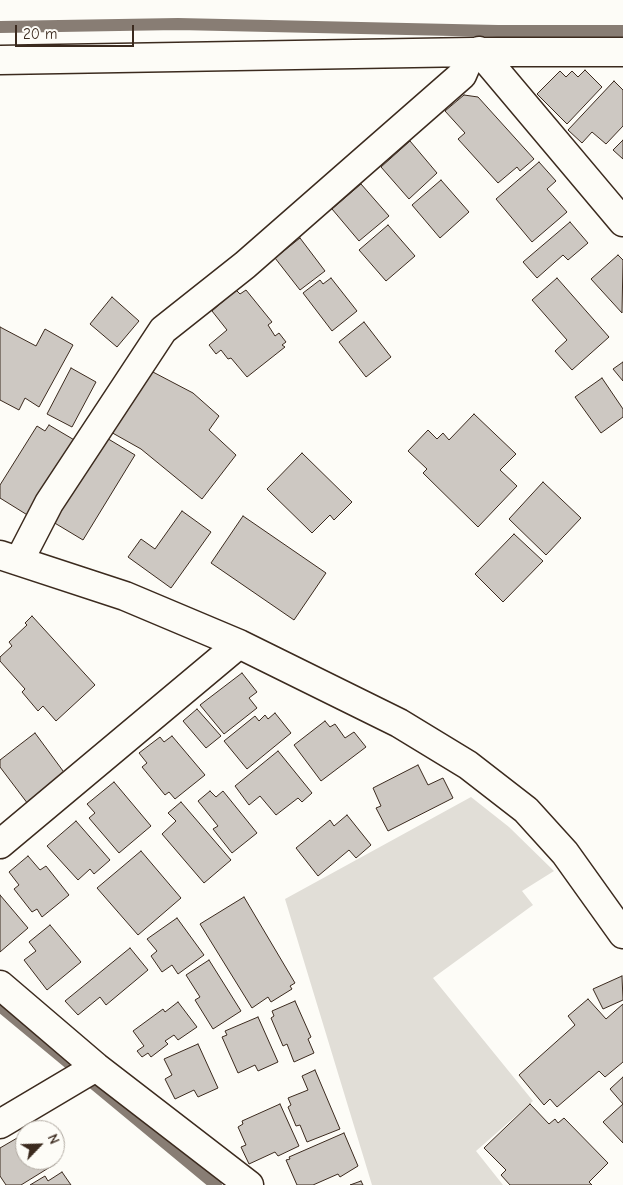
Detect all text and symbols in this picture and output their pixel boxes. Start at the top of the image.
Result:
scale bar [18,15,136,47]
text: 20 m [23,25,57,43]
north arrow [15,1120,65,1170]
text: N [44,1131,63,1147]

